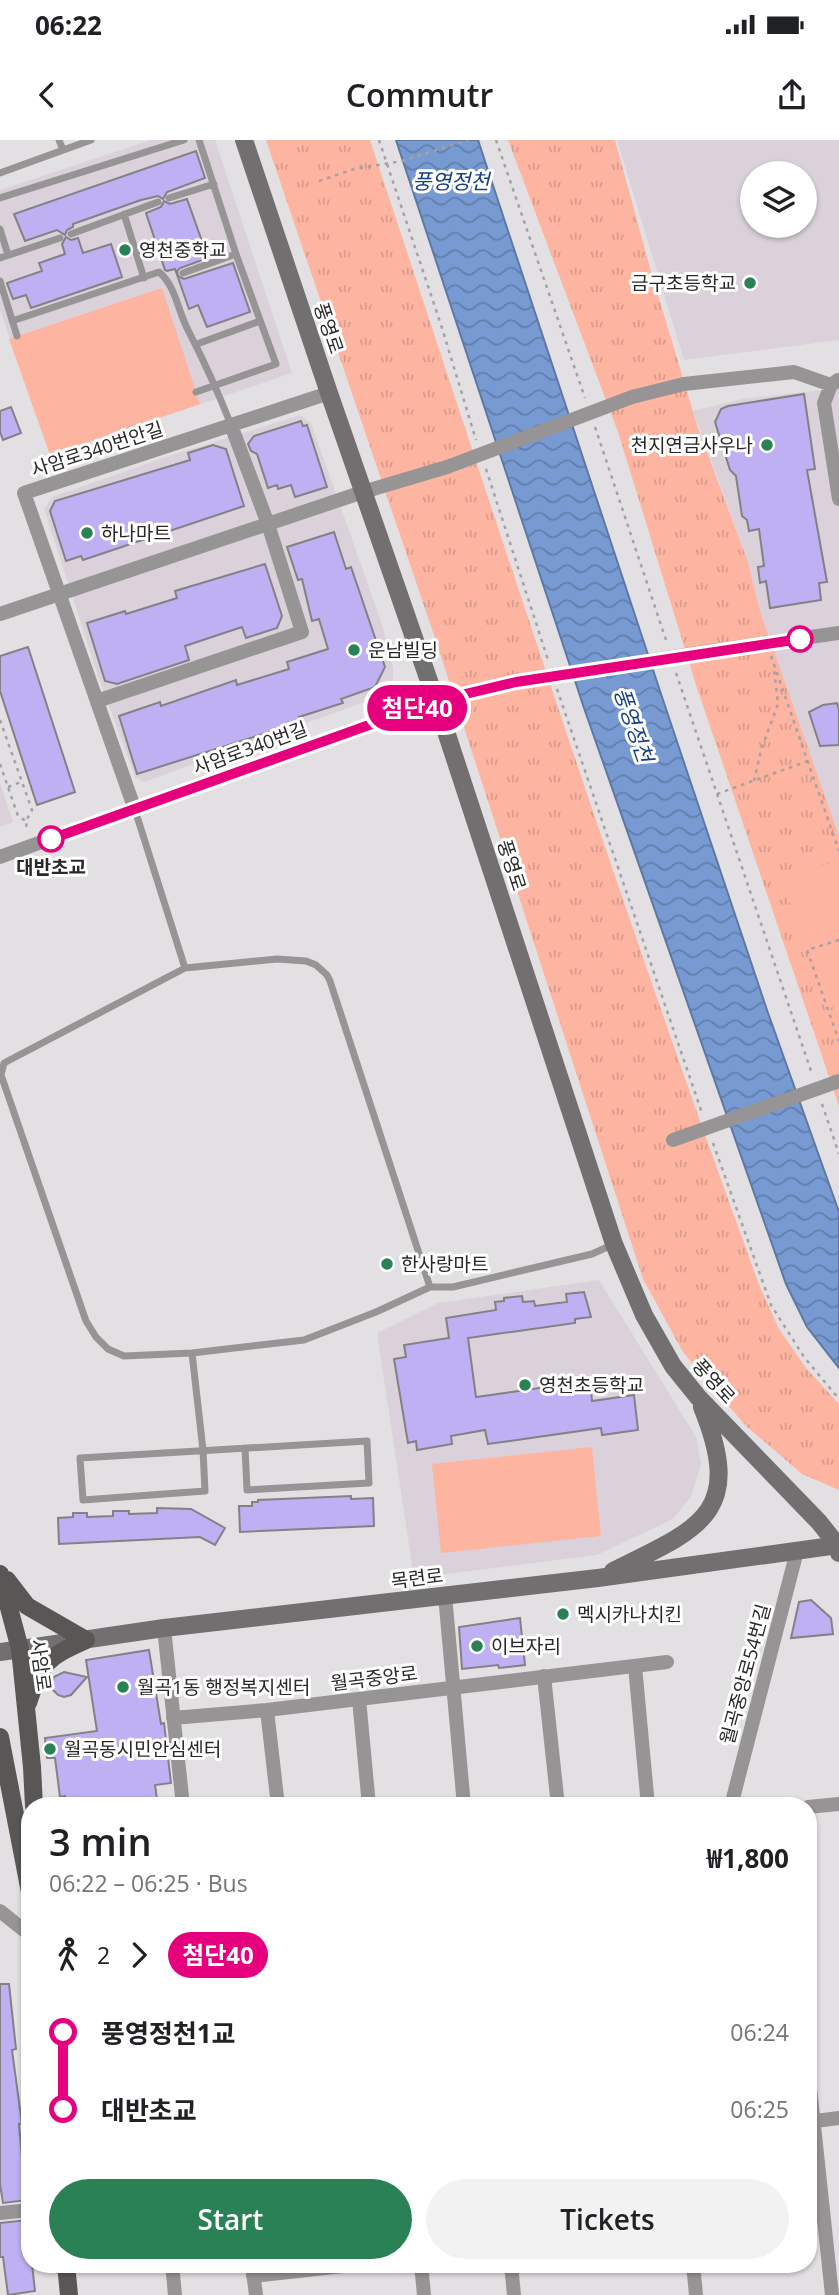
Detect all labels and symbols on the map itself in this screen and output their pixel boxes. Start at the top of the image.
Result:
water label: 풍영정천 [412,167,492,195]
place label: 영천중학교 [139,237,226,263]
marker: 영천중학교 [117,242,133,258]
place label: 금구초등학교 [631,270,736,296]
marker: 금구초등학교 [742,275,758,291]
street label: 풍영로 [308,299,350,357]
street label: 사암로340번안길 [28,415,166,483]
place label: 천지연금사우나 [631,432,753,458]
marker: 천지연금사우나 [759,437,775,453]
place label: 하나마트 [101,520,171,546]
marker: 하나마트 [79,525,95,541]
unlabelled marker [787,626,813,652]
place label: 운남빌딩 [368,637,438,663]
marker: 운남빌딩 [346,642,362,658]
water label: 풍영정천 [608,684,661,768]
line badge: 첨단40 [368,685,466,731]
street label: 사암로340번길 [189,715,311,781]
marker: 대반초교 [38,826,64,852]
street label: 풍영로 [492,836,532,894]
place label: 대반초교 [16,854,86,880]
place label: 한사랑마트 [401,1251,488,1277]
marker: 한사랑마트 [379,1256,395,1272]
street label: 풍영로 [687,1353,741,1409]
place label: 영천초등학교 [539,1372,644,1398]
marker: 영천초등학교 [517,1377,533,1393]
street label: 목련로 [389,1562,445,1594]
place label: 멕시카나치킨 [577,1601,682,1627]
street label: 월곡중앙로54번길 [714,1601,776,1747]
marker: 멕시카나치킨 [555,1606,571,1622]
place label: 이브자리 [491,1633,561,1659]
street label: 사암로 [24,1637,58,1693]
marker: 이브자리 [469,1638,485,1654]
street label: 월곡중앙로 [329,1660,419,1696]
place label: 월곡1동 행정복지센터 [137,1674,310,1700]
marker: 월곡1동 행정복지센터 [115,1679,131,1695]
place label: 월곡동시민안심센터 [64,1736,221,1762]
marker: 월곡동시민안심센터 [42,1741,58,1757]

